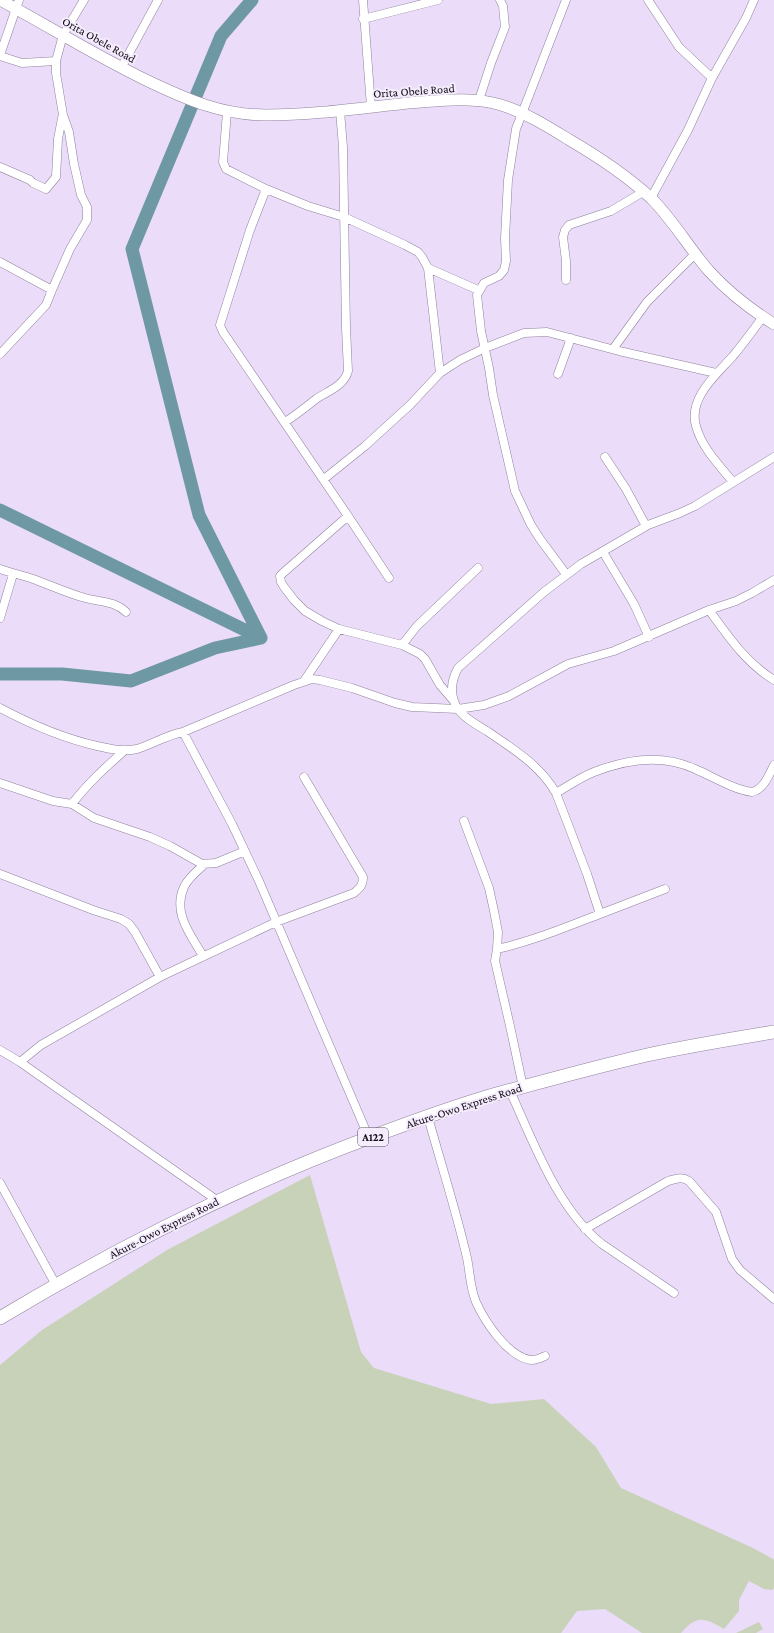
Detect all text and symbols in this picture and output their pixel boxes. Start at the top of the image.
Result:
street label: Orita Obele Road [60,14,139,66]
street label: Orita Obele Road [373,81,456,101]
street label: Akure-Owo Express Road [404,1080,524,1131]
road number: A122 [358,1128,388,1146]
street label: Akure-Owo Express Road [107,1194,222,1262]

